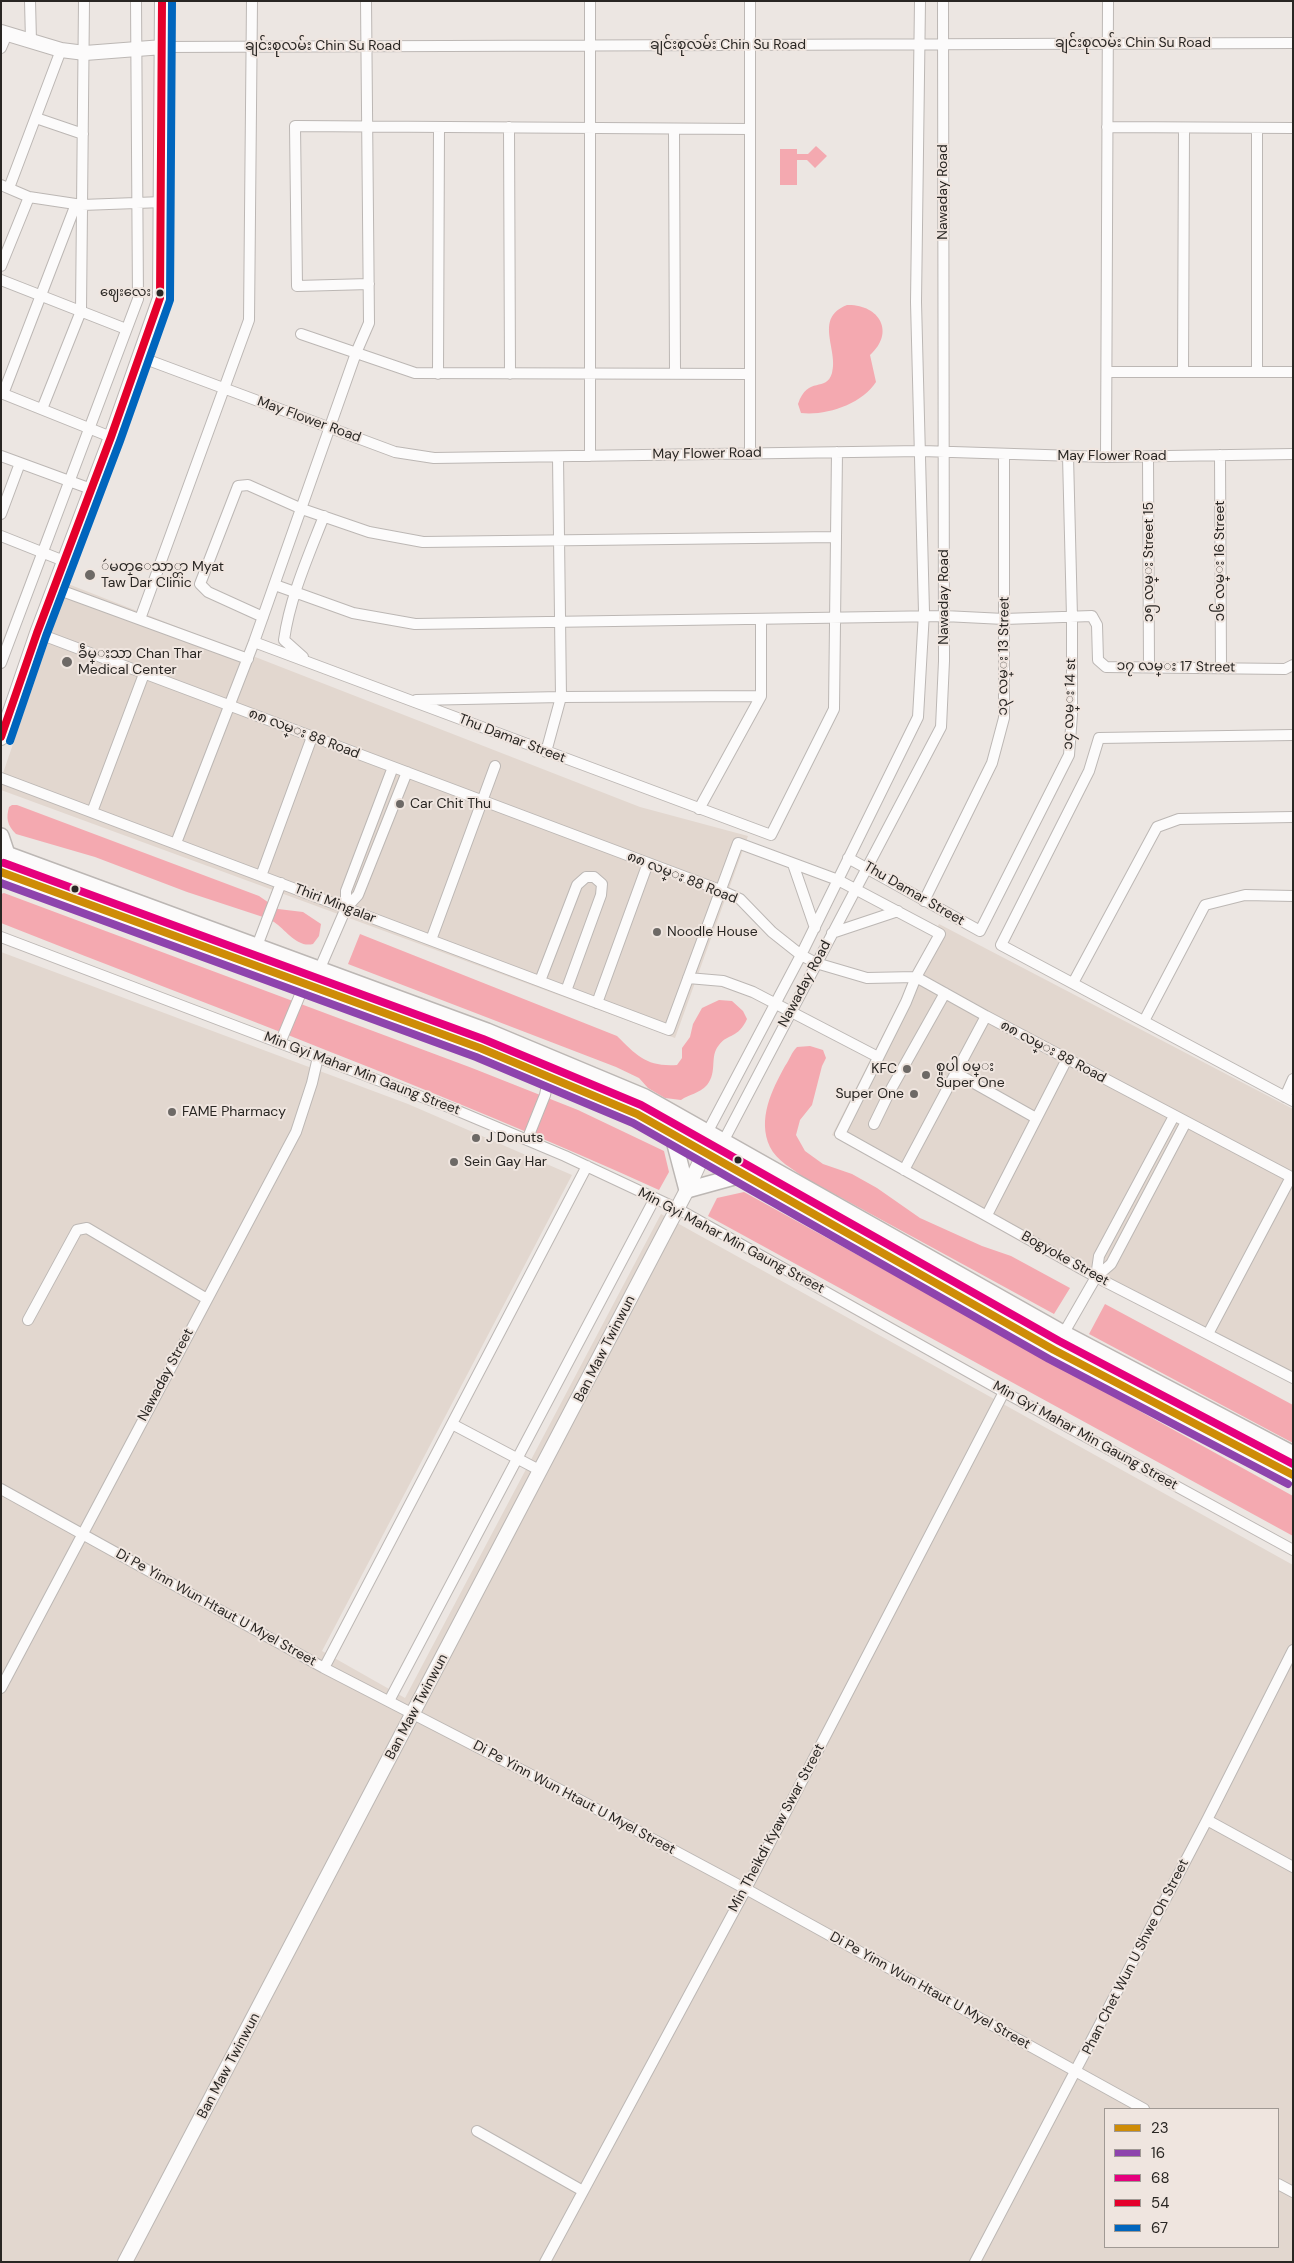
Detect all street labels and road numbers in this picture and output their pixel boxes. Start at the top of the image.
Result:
street label: ချင်းစုလမ်း Chin Su Road [1055,35,1211,51]
street label: ချင်းစုလမ်း Chin Su Road [650,37,806,53]
street label: ချင်းစုလမ်း Chin Su Road [245,38,401,54]
street label: Nawaday Road [935,144,951,240]
street label: May Flower Road [255,393,363,447]
street label: May Flower Road [652,445,762,463]
street label: May Flower Road [1057,448,1167,464]
street label: ၁၆ လမ္း 16 Street [1212,500,1228,622]
street label: ၁၅ လမ္း Street 15 [1141,502,1157,622]
street label: Nawaday Road [936,549,952,645]
street label: ၁၃ လမ္း 13 Street [995,596,1013,716]
street label: ၁၄ လမ္း 14 st [1060,658,1080,750]
street label: ၁၇ လမ္း 17 Street [1116,658,1236,676]
street label: ၈၈ လမ္း 88 Road [246,705,362,763]
street label: Thu Damar Street [456,711,568,767]
street label: ၈၈ လမ္း 88 Road [624,848,740,908]
street label: Thu Damar Street [861,858,967,930]
street label: Thiri Mingalar [292,881,378,927]
street label: Nawaday Road [775,938,835,1030]
street label: ၈၈ လမ္း 88 Road [997,1017,1109,1087]
street label: Min Gyi Mahar Min Gaung Street [262,1029,462,1119]
street label: Min Gyi Mahar Min Gaung Street [635,1185,827,1297]
street label: Bogyoke Street [1018,1228,1112,1290]
street label: Ban Maw Twinwun [571,1293,639,1405]
street label: Nawaday Street [135,1326,197,1424]
street label: Min Gyi Mahar Min Gaung Street [990,1378,1180,1494]
street label: Di Pe Yinn Wun Htaut U Myel Street [113,1546,319,1670]
street label: Ban Maw Twinwun [382,1651,452,1763]
street label: Di Pe Yinn Wun Htaut U Myel Street [470,1737,678,1859]
street label: Min Theikdi Kyaw Swar Street [725,1741,829,1915]
street label: Phan Chet Wun U Shwe Oh Street [1079,1856,1193,2058]
street label: Di Pe Yinn Wun Htaut U Myel Street [827,1929,1033,2053]
street label: Ban Maw Twinwun [194,2010,264,2122]

